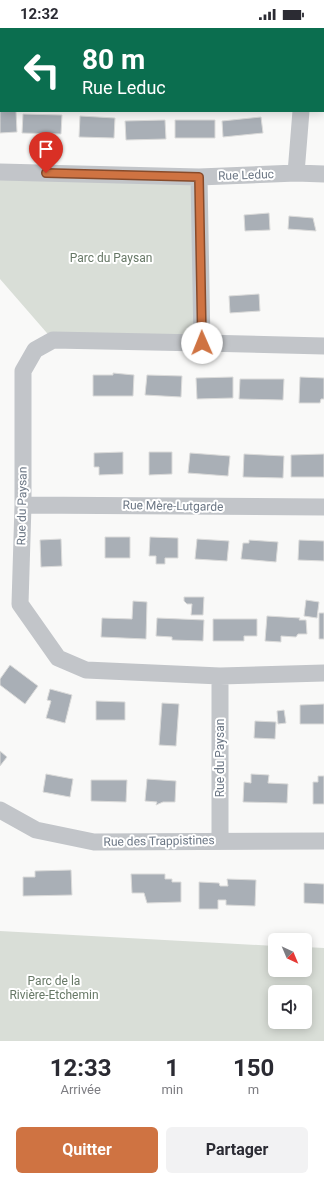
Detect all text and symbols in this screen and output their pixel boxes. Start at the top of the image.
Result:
text: 12:32 [20,5,59,23]
text: 80 m [82,43,145,76]
icon: left [16,44,68,96]
text: Rue Leduc [82,77,166,98]
pin [29,132,63,173]
icon: arrive [35,138,57,160]
street label: Rue Leduc [218,167,274,183]
park label: Parc du Paysan [70,251,152,265]
position arrow [181,322,223,364]
street label: Rue du Paysan [14,467,30,545]
street label: Rue Mère-Lutgarde [122,498,224,514]
street label: Rue du Paysan [213,719,227,797]
street label: Rue des Trappistines [103,833,215,849]
north arrow [268,933,312,977]
map controls [268,933,312,1029]
park label: Parc de la Rivière-Etchemin [9,974,99,1002]
button: sound [268,985,312,1029]
text: 12:33 [50,1054,112,1082]
text: 1 [165,1054,179,1082]
text: 150 [233,1054,274,1082]
text: Arrivée [60,1082,101,1097]
text: min [161,1082,183,1097]
text: m [248,1082,259,1097]
button: Quitter [16,1127,158,1173]
button: Partager [166,1127,308,1173]

